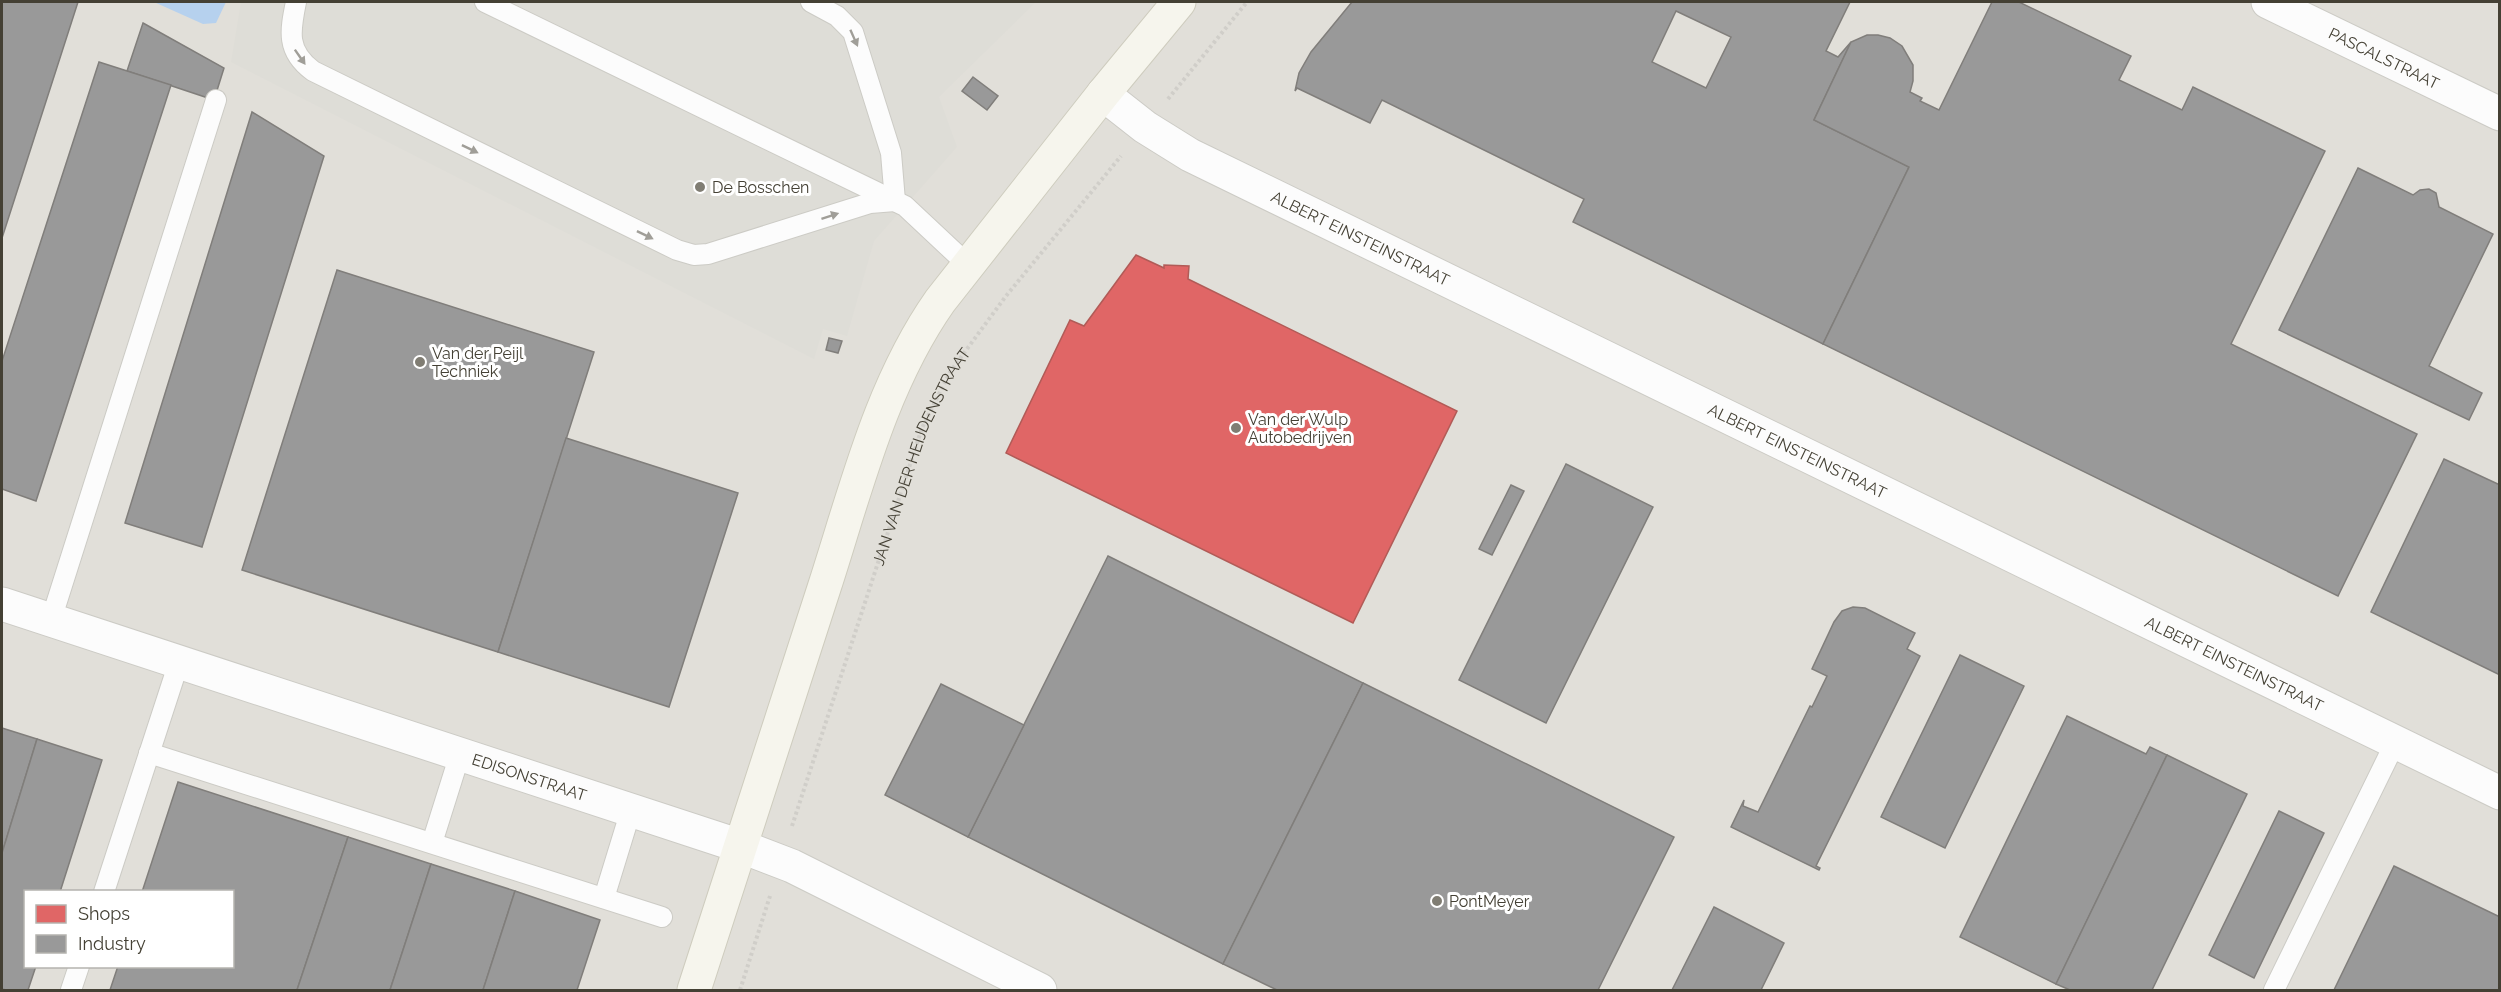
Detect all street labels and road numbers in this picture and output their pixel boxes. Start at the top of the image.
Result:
street label: PASCALSTRAAT [2325,24,2443,93]
street label: ALBERT EINSTEINSTRAAT [1268,187,1453,290]
street label: JAN VAN DER HEIJDENSTRAAT [869,344,975,568]
street label: ALBERT EINSTEINSTRAAT [1705,400,1890,503]
street label: ALBERT EINSTEINSTRAAT [2142,613,2327,716]
street label: EDISONSTRAAT [469,750,589,805]

